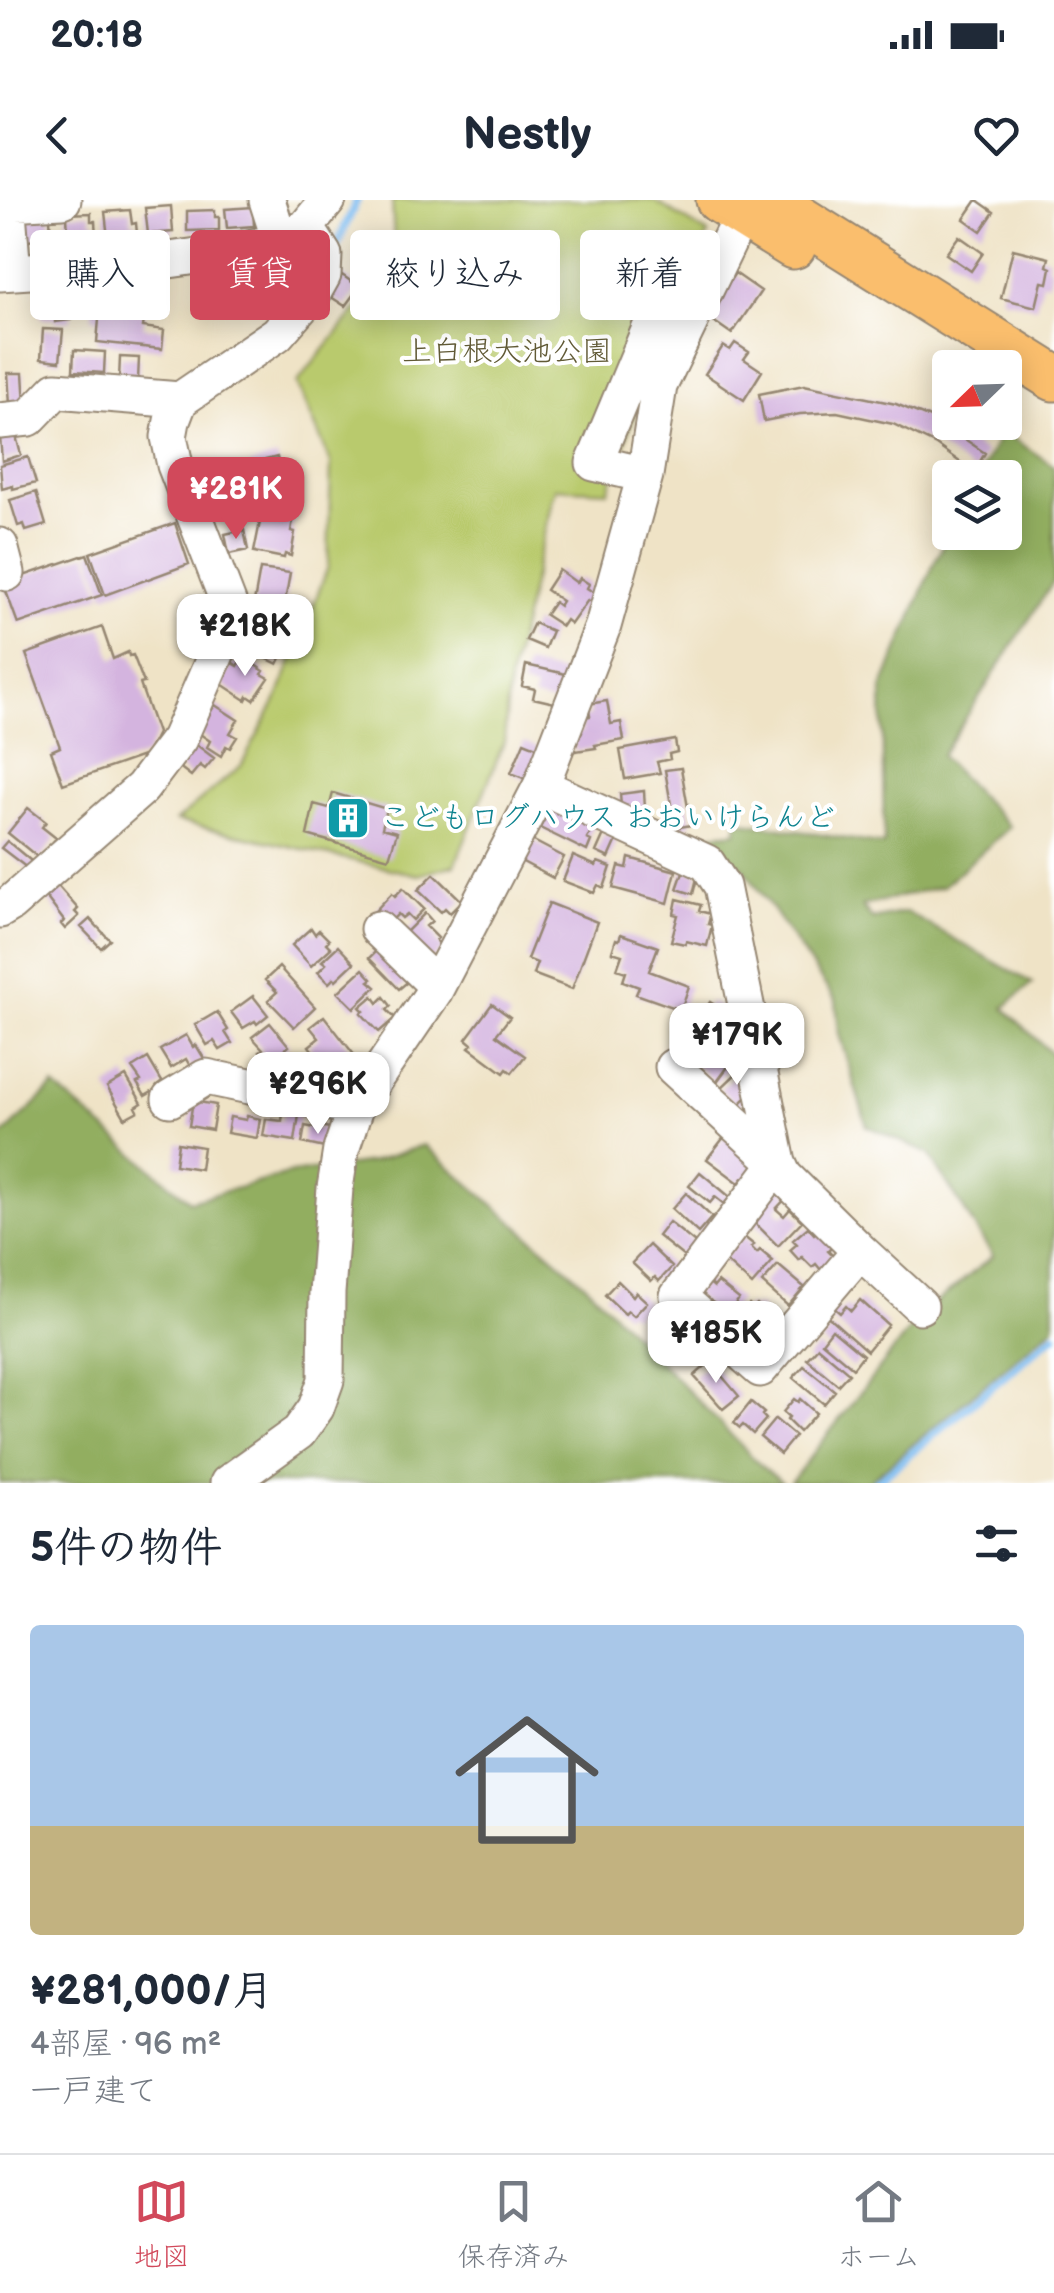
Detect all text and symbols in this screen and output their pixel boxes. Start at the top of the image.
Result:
text: 20:18 [50,13,144,58]
icon: back [30,108,85,163]
text: Nestly [463,108,591,163]
icon: heart [969,108,1024,163]
chip: 購入 [30,230,170,320]
chip: 賃貸 [190,230,330,320]
chip: 絞り込み [350,230,560,320]
chip: 新着 [580,230,720,320]
park label: 上白根大池公園 [402,334,612,370]
north arrow [932,350,1022,440]
map controls [932,350,1022,550]
pin: ¥281K [166,457,306,542]
button: layers [932,460,1022,550]
text: ¥281K [189,470,283,509]
pin: ¥218K [175,594,315,679]
text: ¥218K [199,607,291,646]
building icon: こどもログハウス おおいけらんど [325,795,371,841]
place label: こどもログハウス おおいけらんど [380,800,835,836]
pin: ¥179K [667,1003,807,1088]
text: ¥179K [691,1016,783,1055]
pin: ¥296K [248,1052,388,1137]
text: ¥296K [269,1065,367,1104]
pin: ¥185K [646,1301,786,1386]
text: ¥185K [670,1314,762,1353]
icon: filters [969,1516,1024,1571]
text: 5件の物件 [30,1523,222,1574]
icon: home [437,1690,617,1870]
text: ¥281,000/月 [30,1966,274,2017]
text: 4部屋 · 96 m² [30,2025,221,2064]
text: 一戸建て [30,2072,158,2111]
tab: 地図 [134,2174,190,2274]
tab: 保存済み [458,2174,570,2274]
tab: ホーム [837,2174,920,2274]

